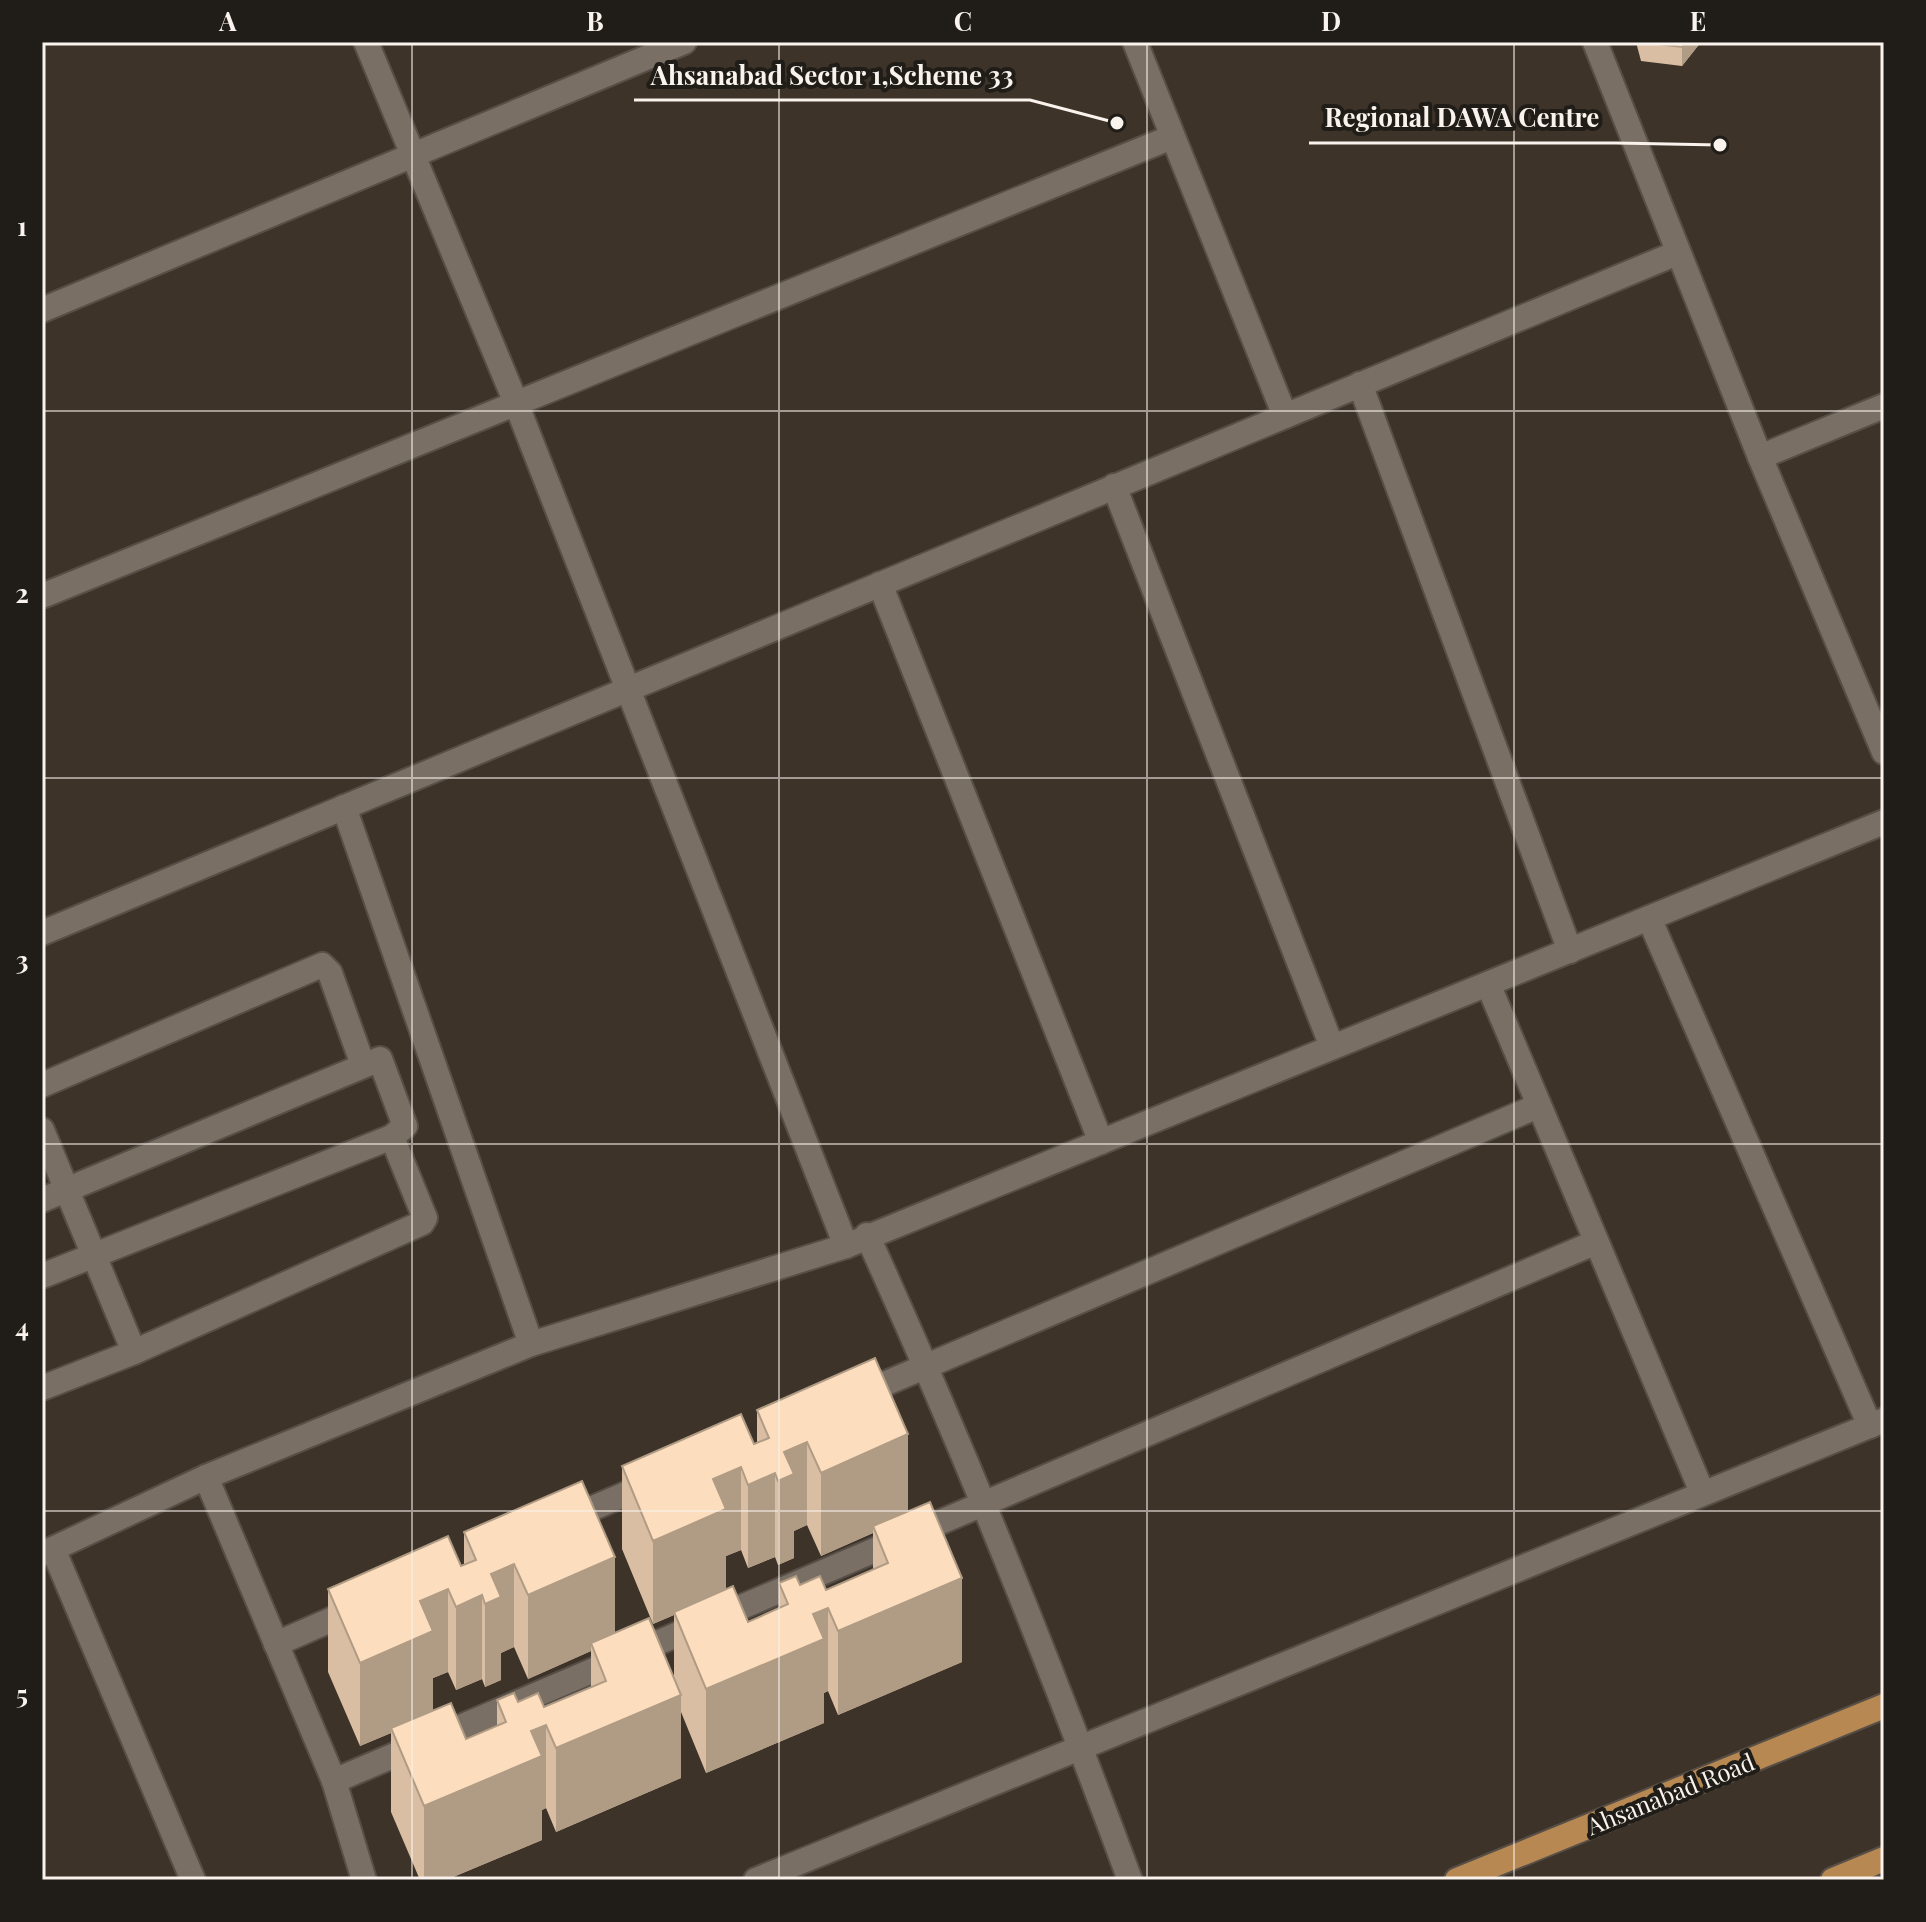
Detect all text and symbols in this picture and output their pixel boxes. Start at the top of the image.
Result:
text: A [218,3,237,38]
text: B [586,3,604,38]
text: C [954,3,972,38]
text: D [1321,3,1341,38]
text: E [1690,3,1706,38]
callout: Ahsanabad Sector 1,Scheme 33 [634,50,1030,100]
text: Ahsanabad Sector 1,Scheme 33 [650,57,1013,92]
callout: Regional DAWA Centre [1309,93,1616,143]
text: Regional DAWA Centre [1325,99,1599,134]
text: 1 [17,208,27,243]
text: 2 [15,575,29,610]
text: 3 [16,942,28,977]
text: 4 [15,1309,29,1344]
text: 5 [16,1676,28,1711]
street label: Ahsanabad Road [1580,1745,1759,1842]

